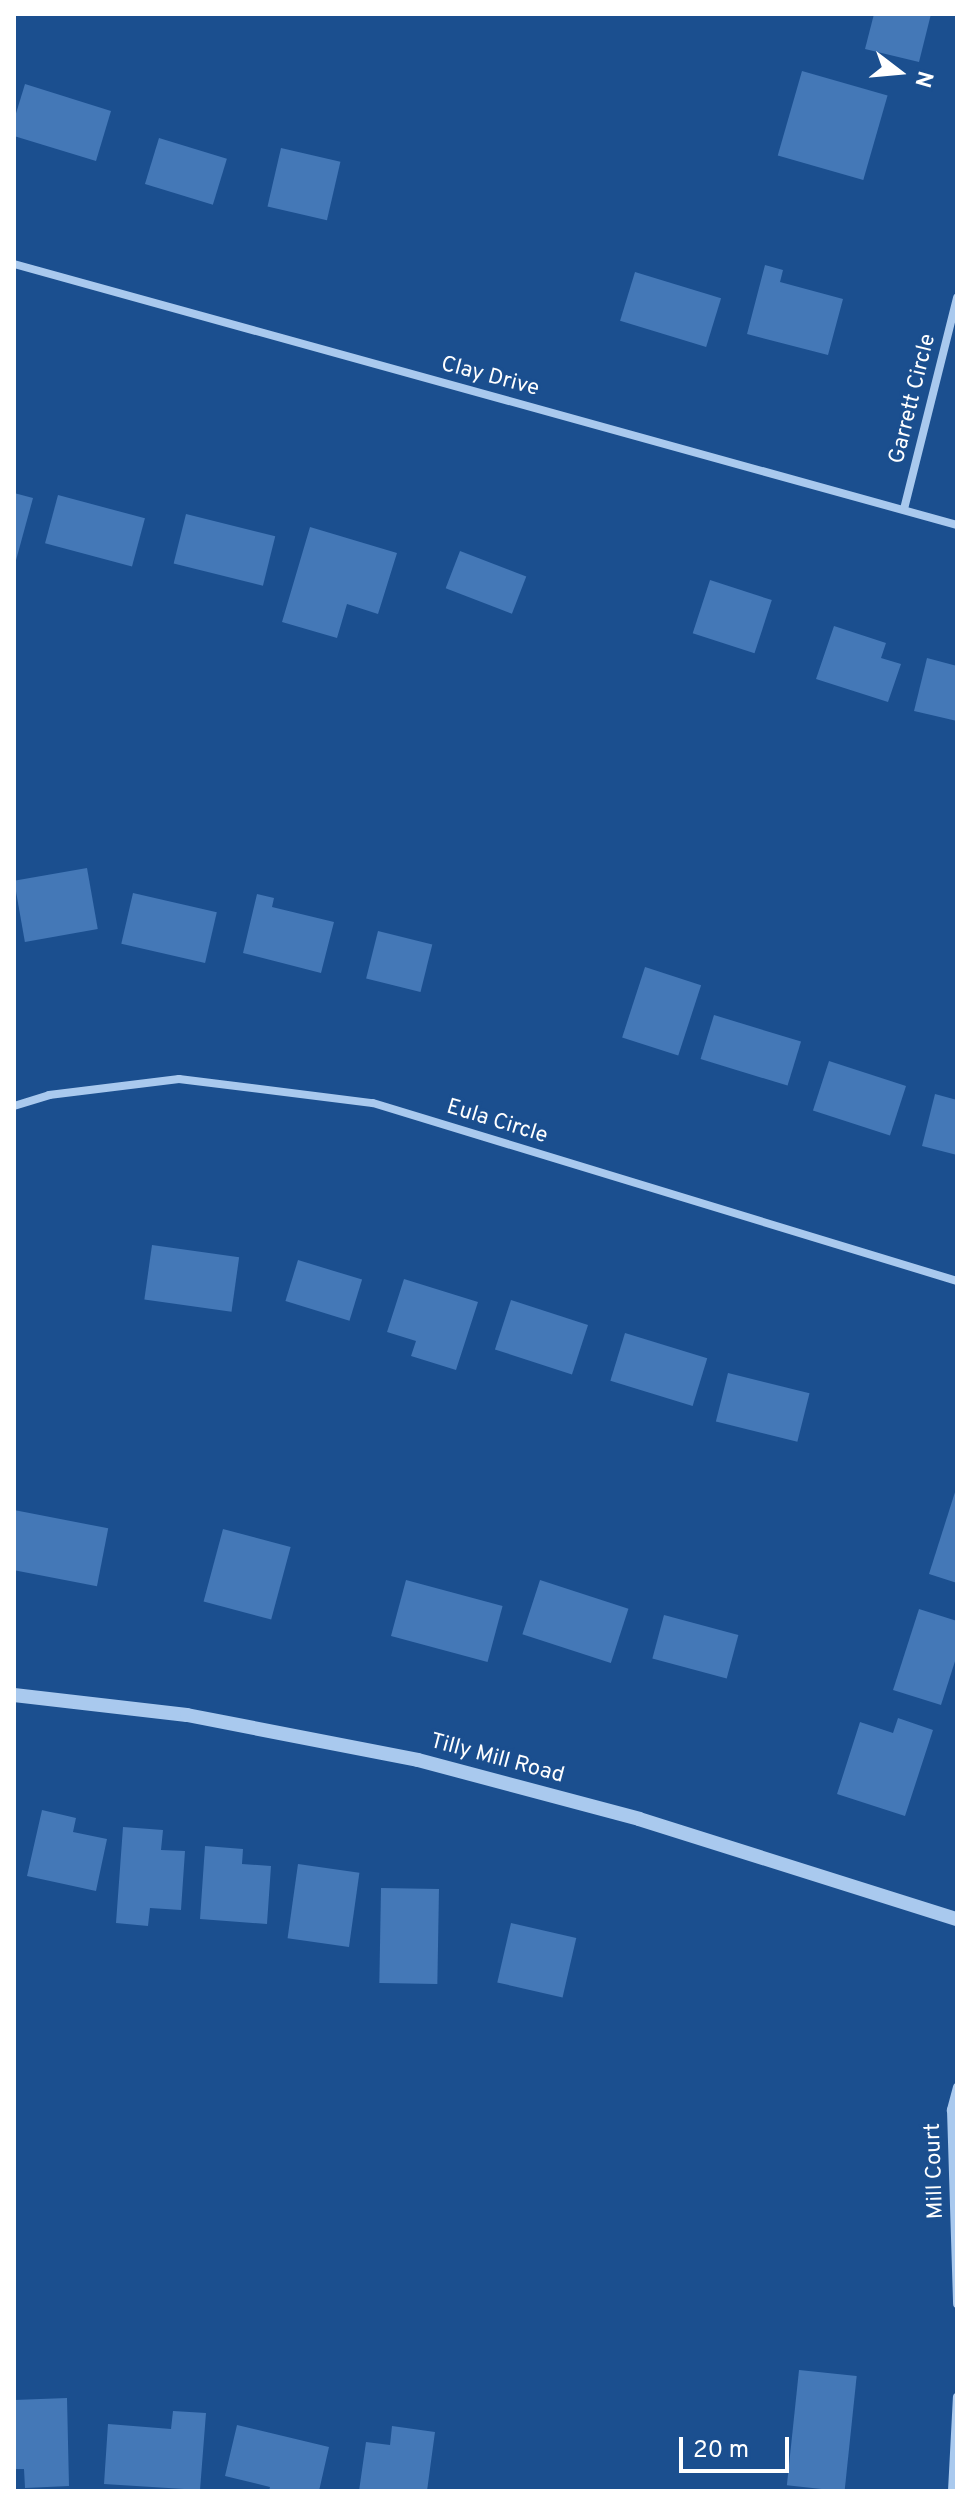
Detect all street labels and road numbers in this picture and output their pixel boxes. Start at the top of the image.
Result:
street label: Garrett Circle [884,331,942,467]
street label: Clay Drive [438,351,542,403]
street label: Eula Circle [443,1094,551,1150]
street label: Tilly Mill Road [427,1728,567,1790]
street label: Mill Court [920,2122,950,2220]

